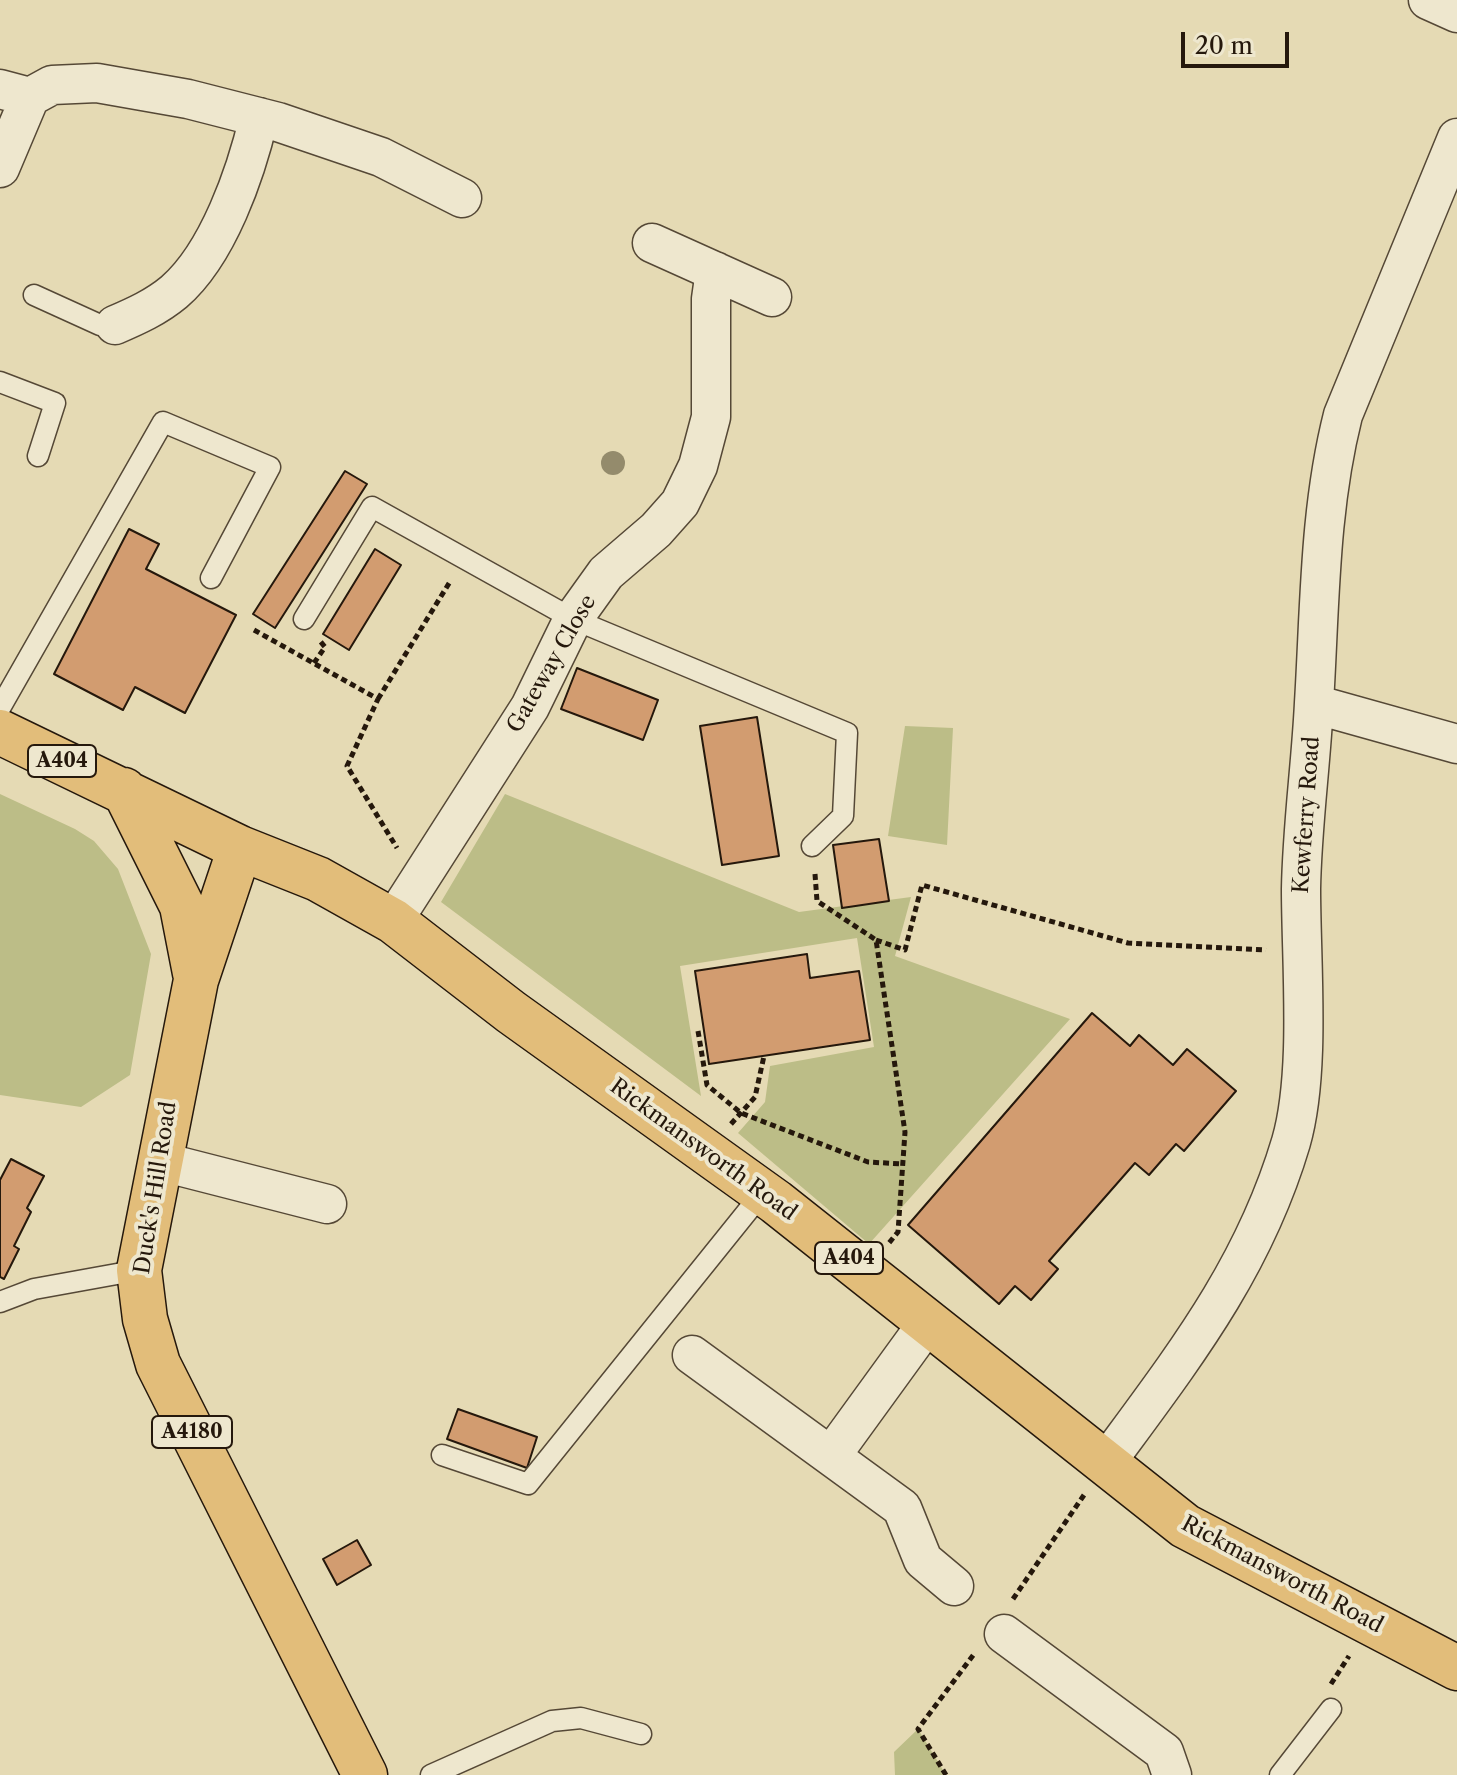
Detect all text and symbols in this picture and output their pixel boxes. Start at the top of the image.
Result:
scale bar [1185,16,1293,66]
text: 20 m [1195,31,1253,60]
street label: Gateway Close [502,590,602,738]
street label: Kewferry Road [1288,735,1326,895]
road number: A404 [28,745,96,777]
street label: Rickmansworth Road [604,1073,802,1227]
street label: Duck's Hill Road [129,1100,183,1276]
road number: A404 [815,1242,883,1274]
road number: A4180 [152,1416,232,1448]
street label: Rickmansworth Road [1177,1511,1387,1639]

